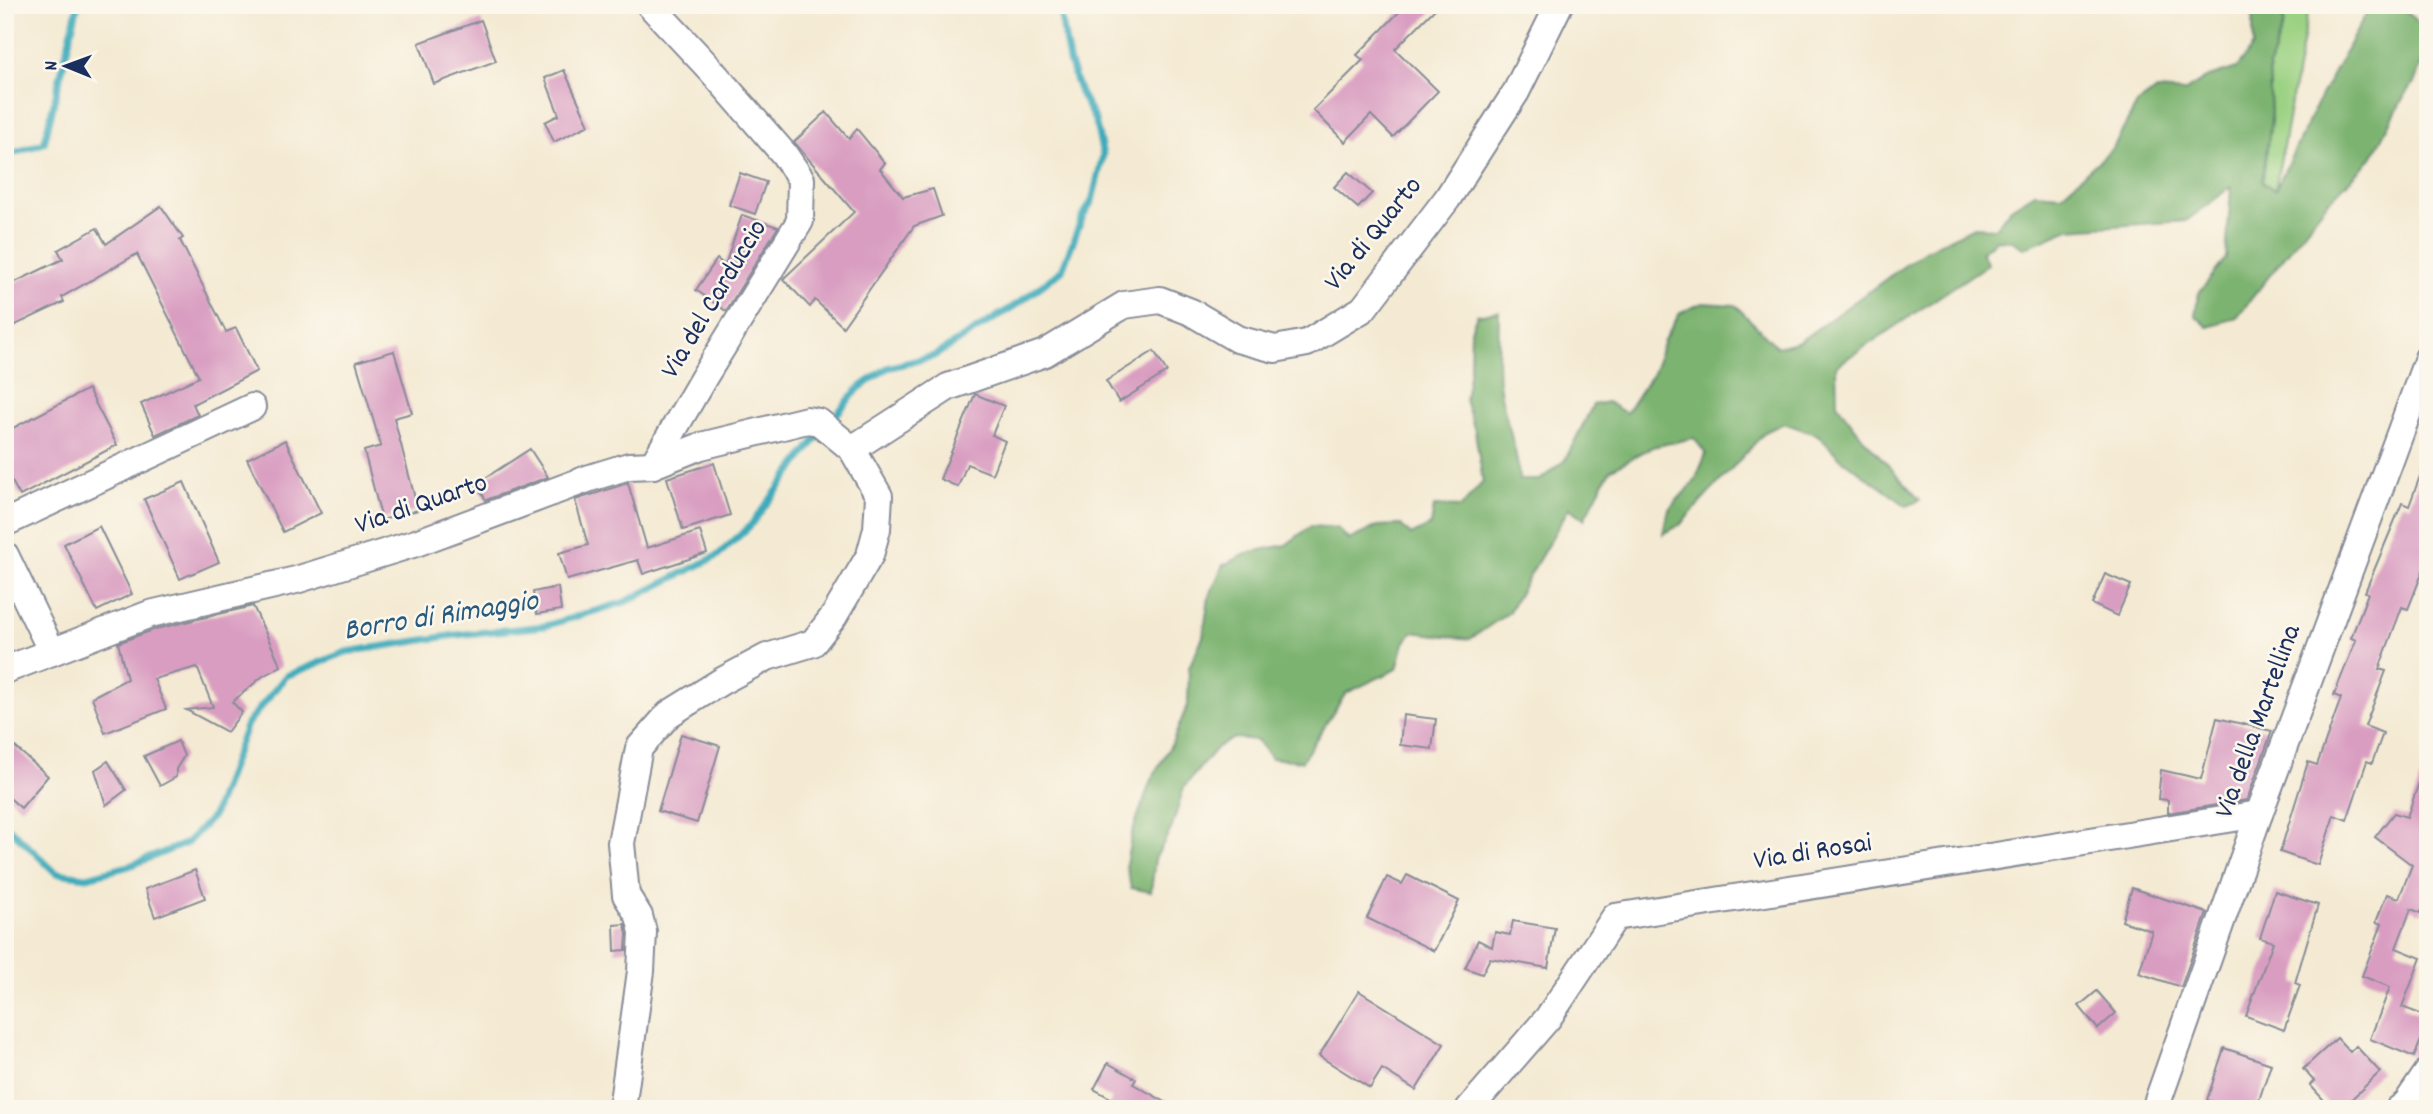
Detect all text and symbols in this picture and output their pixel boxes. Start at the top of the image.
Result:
north arrow [32,32,102,102]
text: N [39,61,66,71]
street label: Via di Quarto [1316,169,1434,301]
street label: Via del Carduccio [653,213,779,387]
street label: Via di Quarto [350,465,494,547]
water label: Borro di Rimaggio [341,581,543,655]
street label: Via della Martellina [2206,619,2314,824]
street label: Via di Rosai [1751,825,1875,883]

